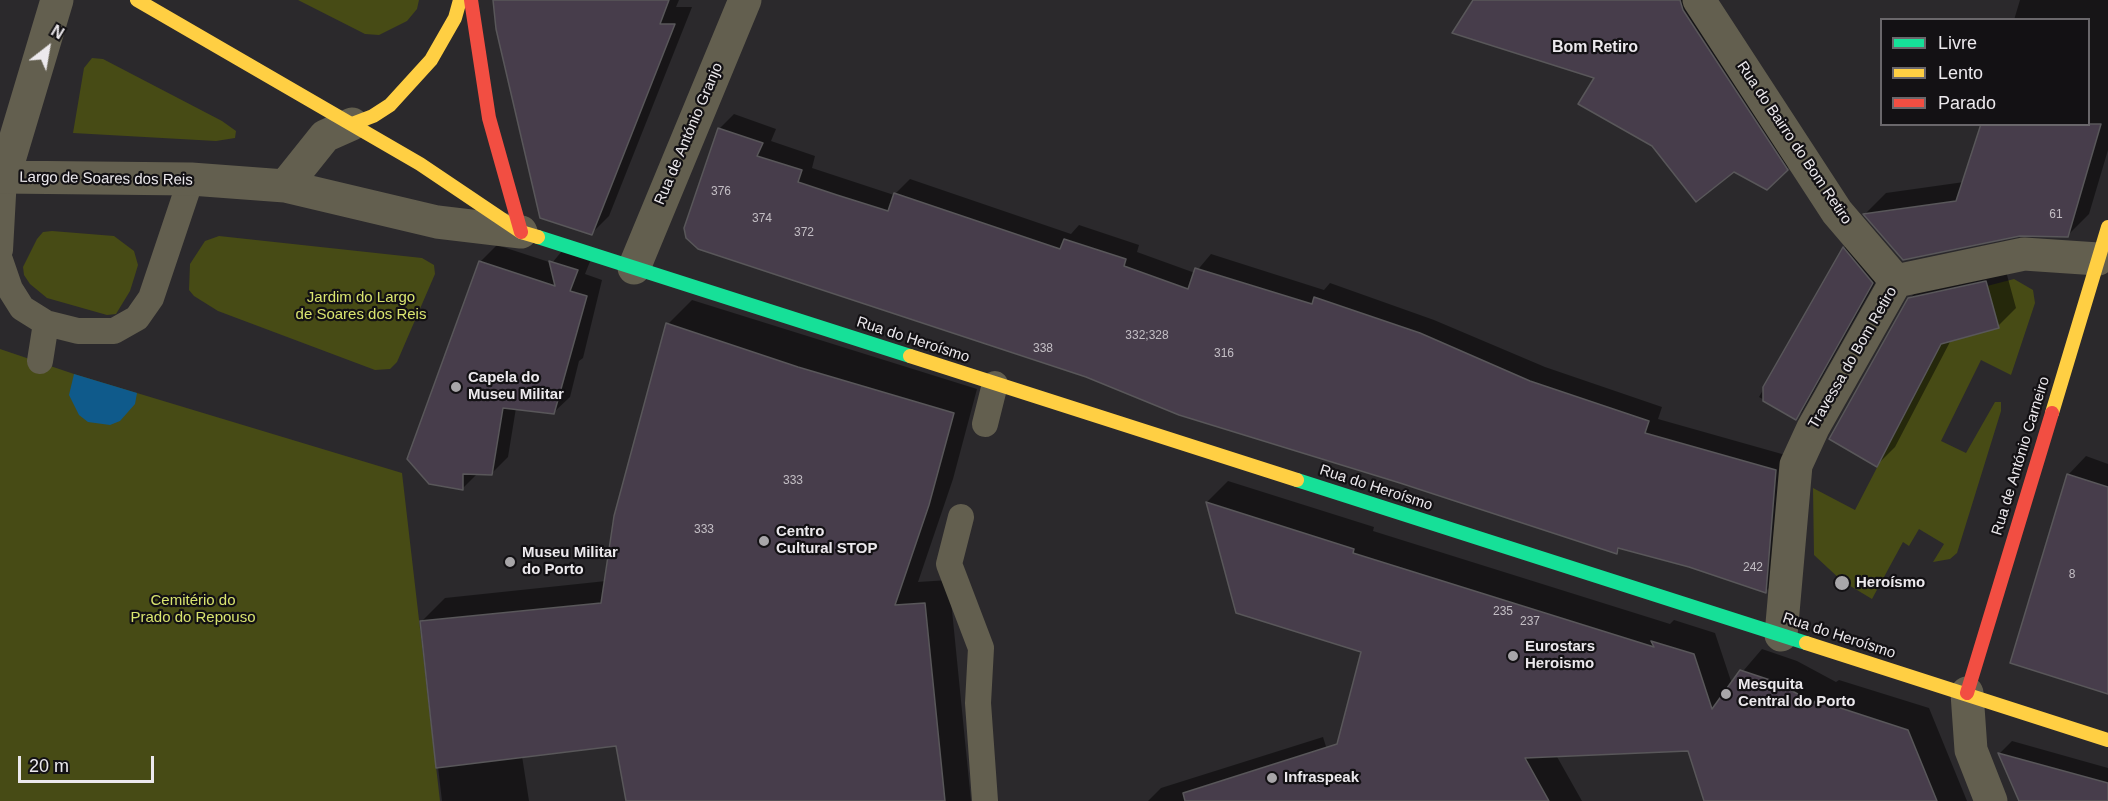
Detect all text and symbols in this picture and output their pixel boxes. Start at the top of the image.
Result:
north arrow [18,18,78,78]
legend [1880,18,2090,126]
text: N [48,22,67,42]
text: Livre [1938,33,1977,53]
district label: Bom Retiro [1552,38,1638,58]
street label: Rua do Bairro do Bom Retiro [1733,58,1855,228]
street label: Rua de António Granjo [651,60,727,208]
text: Lento [1938,63,1983,83]
text: Parado [1938,93,1996,113]
street label: Largo de Soares dos Reis [19,168,193,190]
house number: 376 [711,185,731,199]
house number: 61 [2049,208,2063,222]
house number: 374 [752,212,772,226]
house number: 372 [794,226,814,240]
street label: Travessa do Bom Retiro [1805,284,1901,432]
park label: Jardim do Largo de Soares dos Reis [296,289,426,324]
street label: Rua do Heroísmo [854,313,972,367]
house number: 332;328 [1125,329,1169,343]
house number: 338 [1033,342,1053,356]
house number: 316 [1214,347,1234,361]
place label: Capela do Museu Militar [468,369,564,404]
street label: Rua de António Carneiro [1988,374,2054,538]
marker: Capela do Museu Militar [449,380,463,394]
street label: Rua do Heroísmo [1317,461,1435,515]
house number: 333 [783,474,803,488]
house number: 333 [694,523,714,537]
place label: Centro Cultural STOP [776,523,877,558]
marker: Centro Cultural STOP [757,534,771,548]
place label: Museu Militar do Porto [522,544,618,579]
marker: Museu Militar do Porto [503,555,517,569]
house number: 242 [1743,561,1763,575]
house number: 8 [2069,568,2075,582]
marker: Heroísmo [1833,574,1851,592]
place label: Heroísmo [1856,574,1925,592]
park label: Cemitério do Prado do Repouso [130,592,256,627]
house number: 235 [1493,605,1513,619]
street label: Rua do Heroísmo [1780,609,1898,663]
house number: 237 [1520,615,1540,629]
place label: Eurostars Heroismo [1525,638,1595,673]
marker: Eurostars Heroismo [1506,649,1520,663]
place label: Mesquita Central do Porto [1738,676,1856,711]
marker: Mesquita Central do Porto [1719,687,1733,701]
scale bar [21,744,158,782]
text: 20 m [29,756,69,776]
place label: Infraspeak [1284,769,1359,787]
marker: Infraspeak [1265,771,1279,785]

